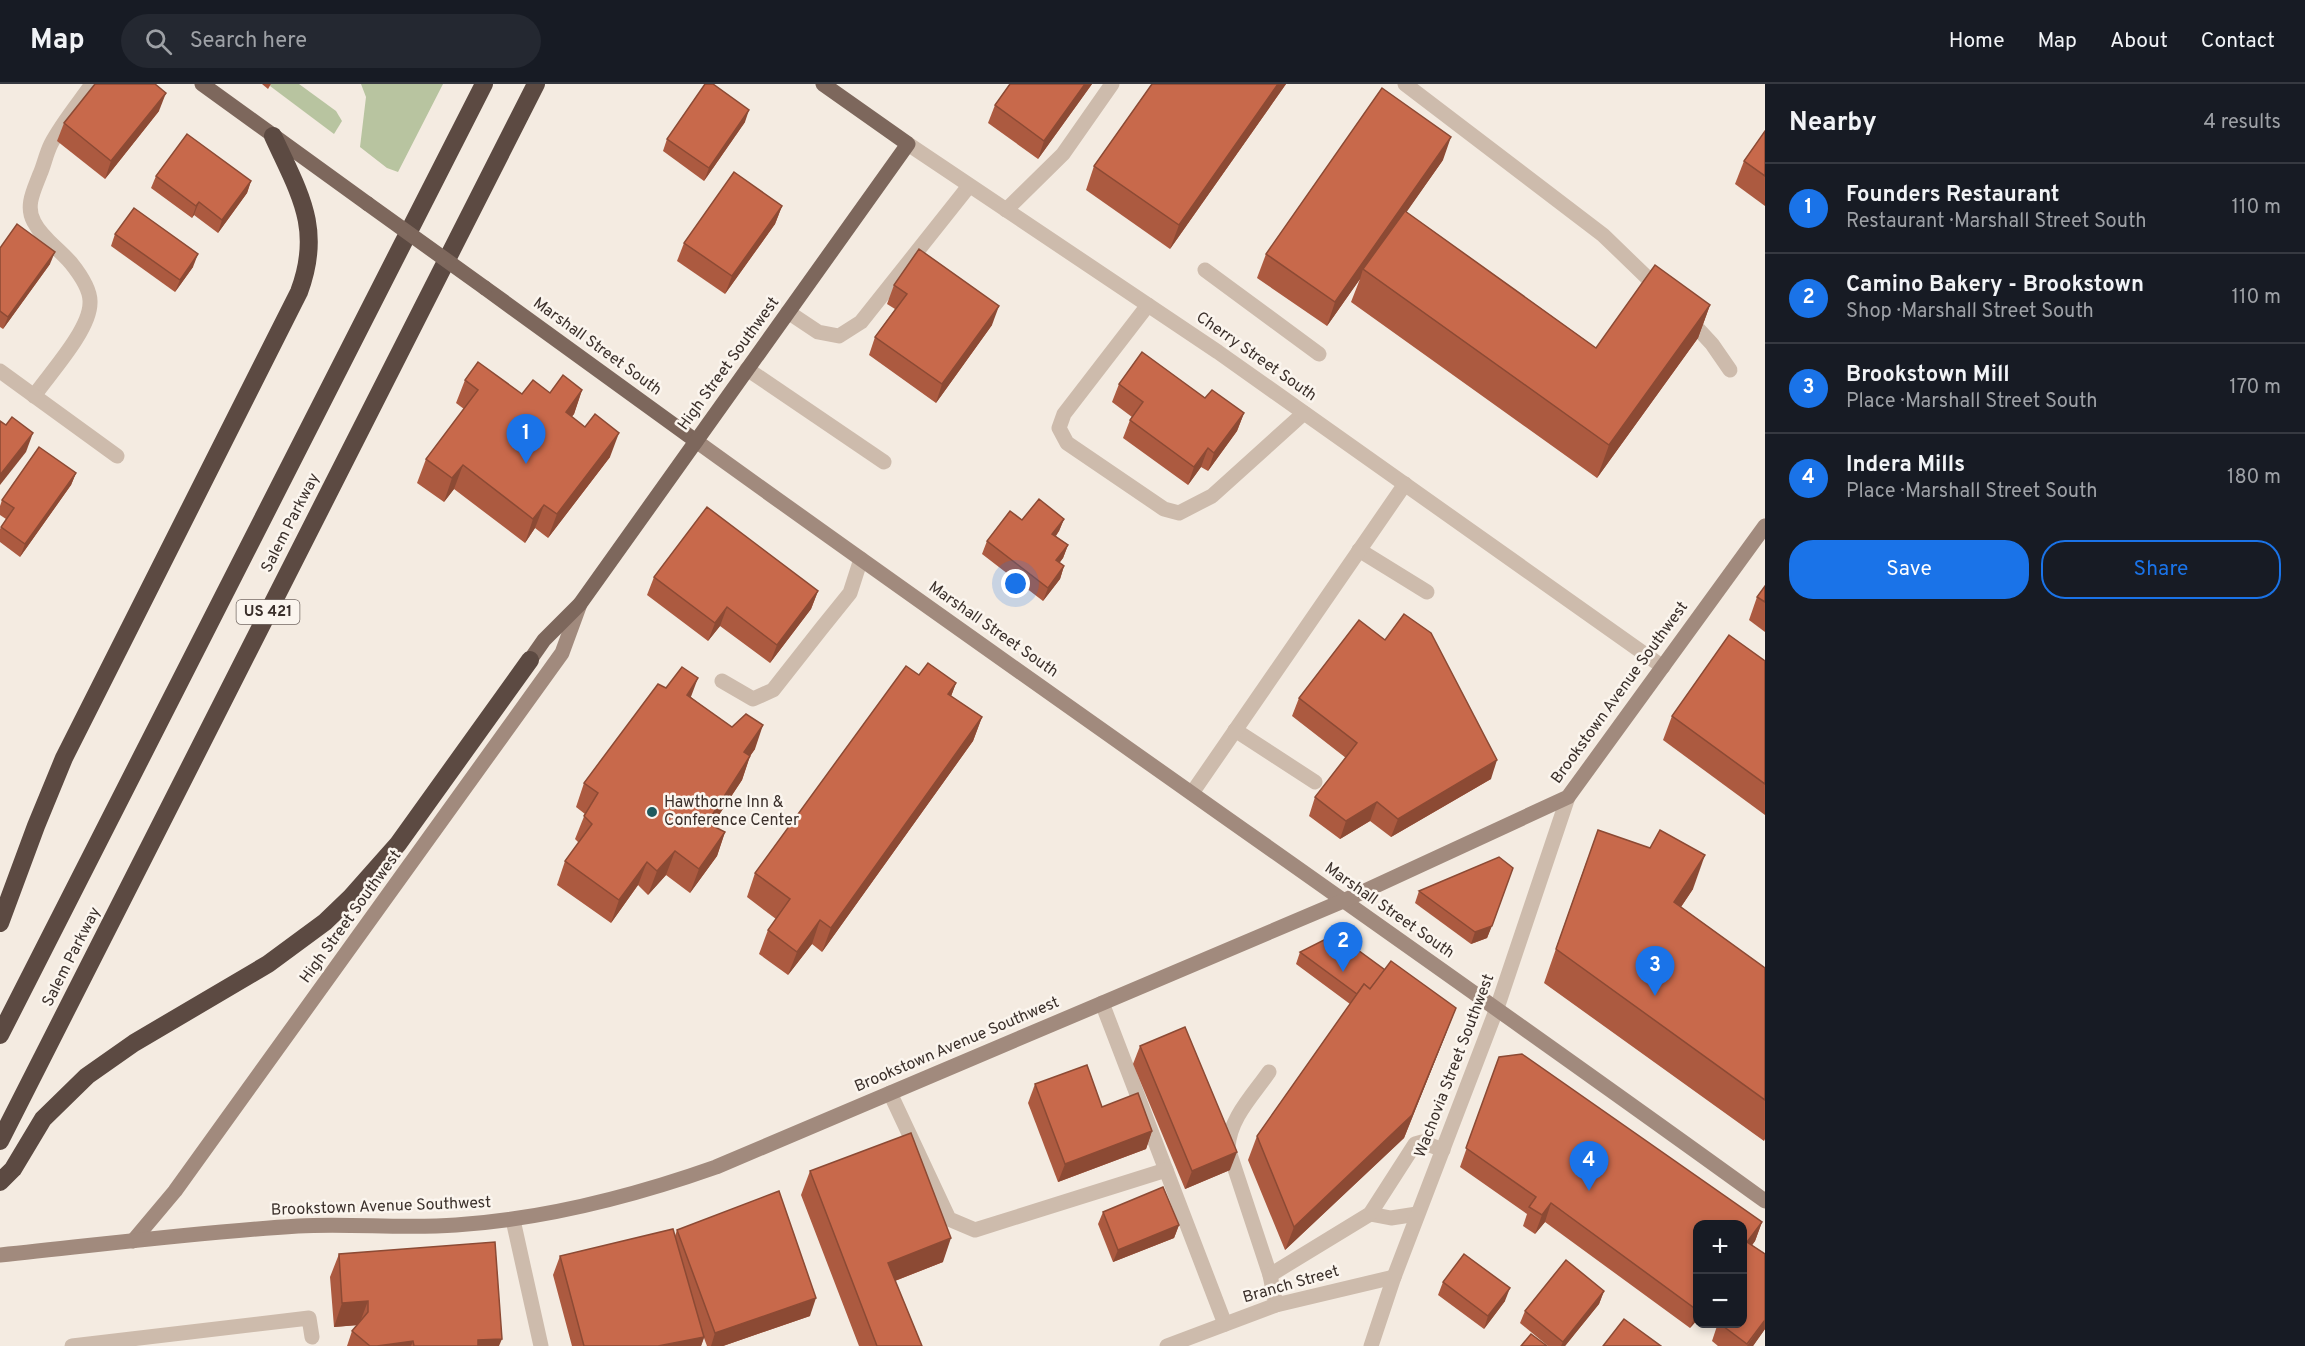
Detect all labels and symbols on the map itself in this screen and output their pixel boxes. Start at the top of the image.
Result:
street label: High Street Southwest [674,293,784,435]
street label: Marshall Street South [529,294,665,400]
street label: Cherry Street South [1192,308,1320,406]
pin: 1 [506,414,546,464]
street label: Salem Parkway [257,470,325,576]
your location [1001,569,1030,598]
street label: Marshall Street South [924,578,1062,682]
street label: Brookstown Avenue Southwest [1547,598,1693,788]
road number: US 421 [236,600,300,624]
place label: Hawthorne Inn & Conference Center [664,793,799,831]
marker: Hawthorne Inn & Conference Center [645,805,659,819]
street label: High Street Southwest [296,846,406,988]
street label: Marshall Street South [1320,859,1458,963]
street label: Salem Parkway [38,904,106,1010]
pin: 2 [1324,922,1362,972]
pin: 3 [1636,946,1674,996]
street label: Wachovia Street Southwest [1411,971,1499,1161]
street label: Brookstown Avenue Southwest [852,993,1062,1097]
pin: 4 [1570,1142,1608,1191]
street label: Brookstown Avenue Southwest [271,1193,491,1221]
street label: Branch Street [1241,1262,1341,1308]

